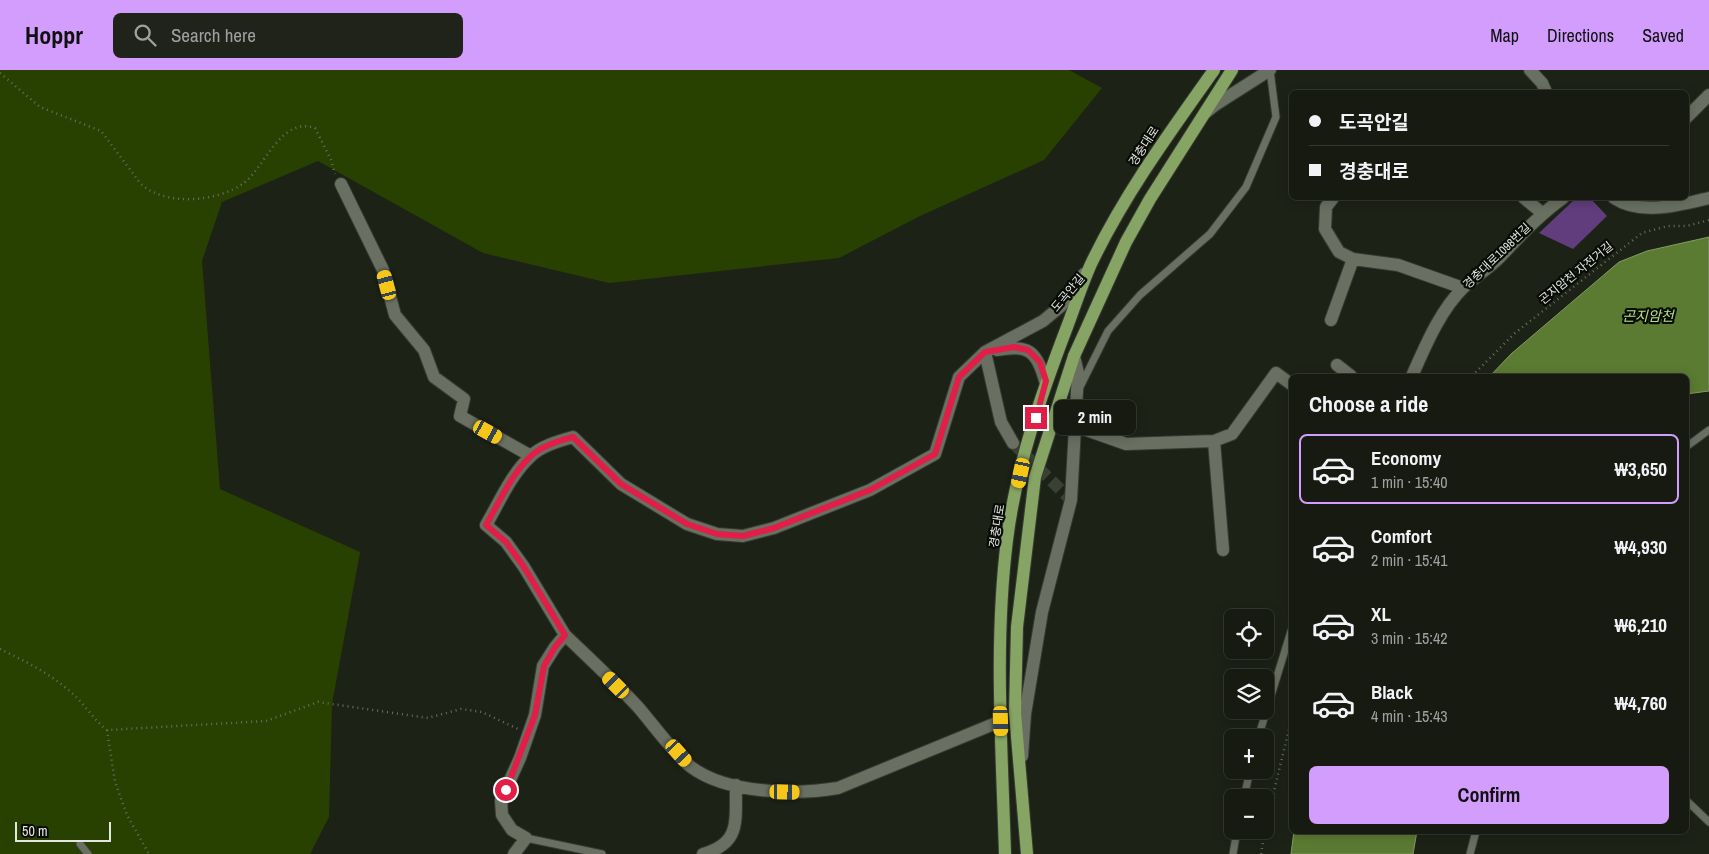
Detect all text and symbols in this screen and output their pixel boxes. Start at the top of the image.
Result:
search box [113,13,463,58]
text: Hoppr [25,19,83,51]
icon: search [131,21,159,49]
text: Search here [171,22,256,48]
text: Map [1490,23,1519,48]
text: Directions [1547,23,1614,48]
text: Saved [1642,23,1684,48]
text: 도곡안길 [1339,109,1409,135]
street label: 경충대로 [1125,123,1163,169]
text: 경충대로 [1339,158,1409,184]
street label: 경충대로1098번길 [1460,220,1534,292]
street label: 곤지암천 자전거길 [1536,238,1616,308]
car [375,269,398,301]
street label: 도곡안길 [1048,271,1088,315]
water label: 곤지암천 [1622,307,1675,325]
text: Choose a ride [1309,389,1428,419]
callout: 2 min [1054,400,1136,436]
text: 2 min [1078,406,1112,428]
route end [1025,407,1047,429]
car [471,418,504,446]
text: Economy [1371,445,1441,471]
icon: car [1311,447,1356,492]
text: ₩3,650 [1614,456,1667,482]
car [1010,457,1031,489]
text: 1 min · 15:40 [1371,471,1448,493]
street label: 경충대로 [986,503,1008,549]
text: Comfort [1371,523,1432,549]
icon: car [1311,525,1356,570]
text: ₩4,930 [1614,534,1667,560]
text: 2 min · 15:41 [1371,549,1448,571]
text: XL [1371,601,1391,627]
icon: car [1311,603,1356,648]
map controls [1224,609,1274,839]
button: locate [1224,609,1274,659]
text: ₩6,210 [1614,612,1667,638]
text: 3 min · 15:42 [1371,627,1448,649]
car [600,669,631,701]
button: layers [1224,669,1274,719]
text: Black [1371,679,1413,705]
icon: car [1311,681,1356,726]
text: ₩4,760 [1614,690,1667,716]
text: 4 min · 15:43 [1371,705,1448,727]
car [992,706,1009,736]
button: + [1224,729,1274,779]
car [663,737,694,769]
button: Confirm [1309,766,1669,824]
route start [495,779,517,801]
car [769,784,800,800]
button: − [1224,789,1274,839]
scale bar [15,819,111,842]
text: 50 m [22,822,48,840]

